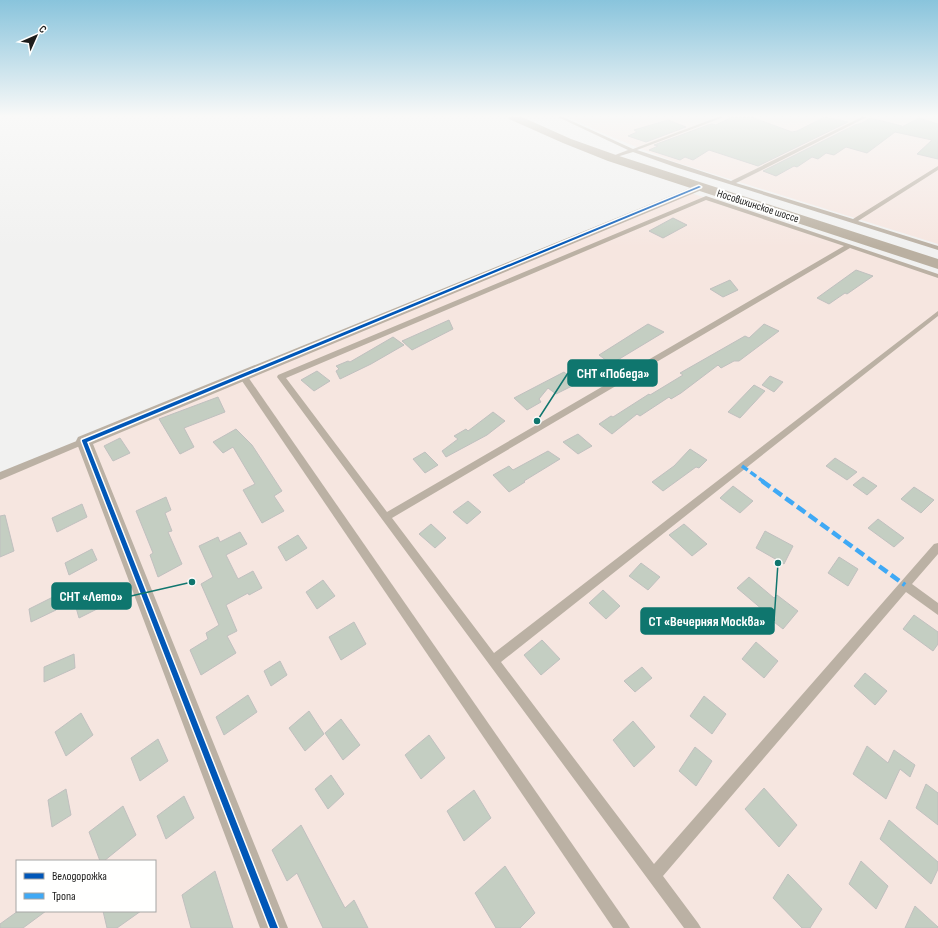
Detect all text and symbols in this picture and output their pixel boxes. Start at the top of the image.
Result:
north arrow [16,16,56,56]
text: С [36,23,50,36]
street label: Носовихинское шоссе [715,187,801,225]
callout: СНТ «Победа» [568,360,657,386]
text: СНТ «Победа» [577,365,649,382]
callout: СНТ «Лето» [52,583,131,609]
text: СНТ «Лето» [59,588,123,605]
callout: СТ «Вечерняя Москва» [641,608,774,634]
text: СТ «Вечерняя Москва» [649,613,765,630]
legend [16,860,156,912]
text: Велодорожка [52,869,107,884]
text: Тропа [52,889,76,904]

